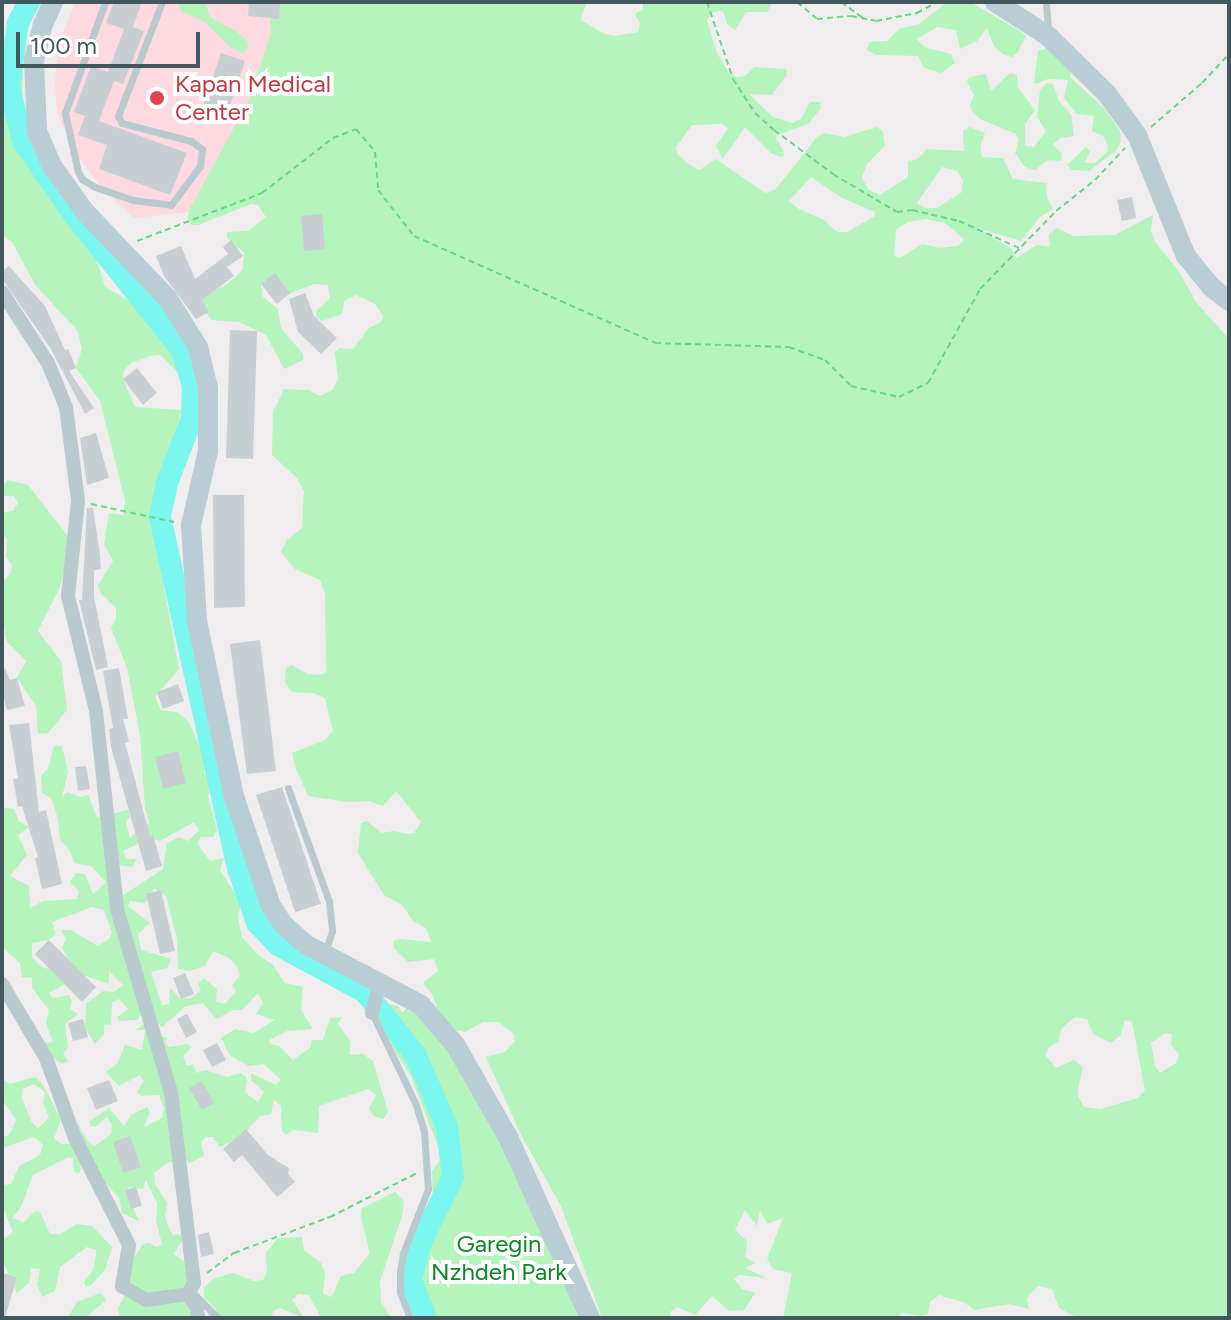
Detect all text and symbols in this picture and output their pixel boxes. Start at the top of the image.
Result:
scale bar [20,16,204,66]
text: 100 m [30,31,97,60]
place label: Kapan Medical Center [175,70,331,126]
marker: Kapan Medical Center [146,87,168,109]
park label: Garegin Nzhdeh Park [431,1230,567,1286]

